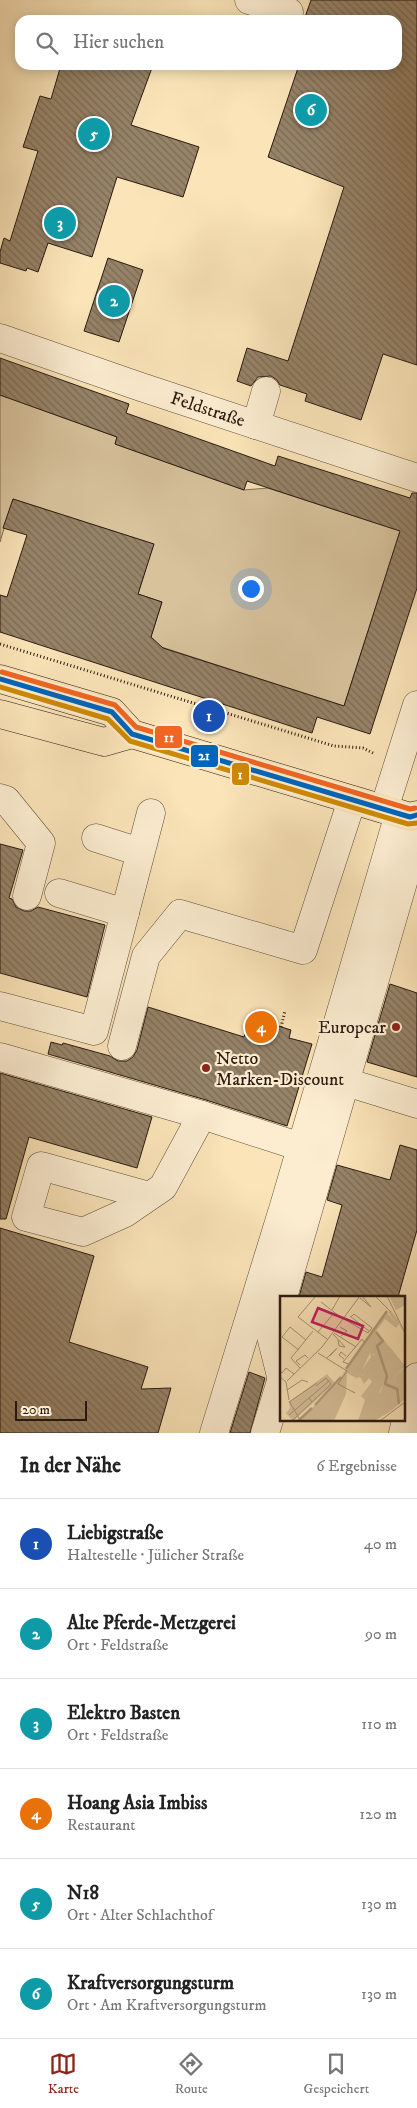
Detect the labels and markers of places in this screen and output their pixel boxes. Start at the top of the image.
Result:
pin: 6 [295,91,327,129]
pin: 5 [78,115,110,153]
pin: 3 [44,204,76,242]
pin: 2 [98,282,130,320]
pin: 1 [193,697,225,735]
pin: 4 [245,1008,277,1046]
place label: Europcar [318,1017,386,1039]
marker: Europcar [390,1021,402,1033]
place label: Netto Marken-Discount [216,1048,344,1091]
marker: Netto Marken-Discount [200,1062,212,1074]

